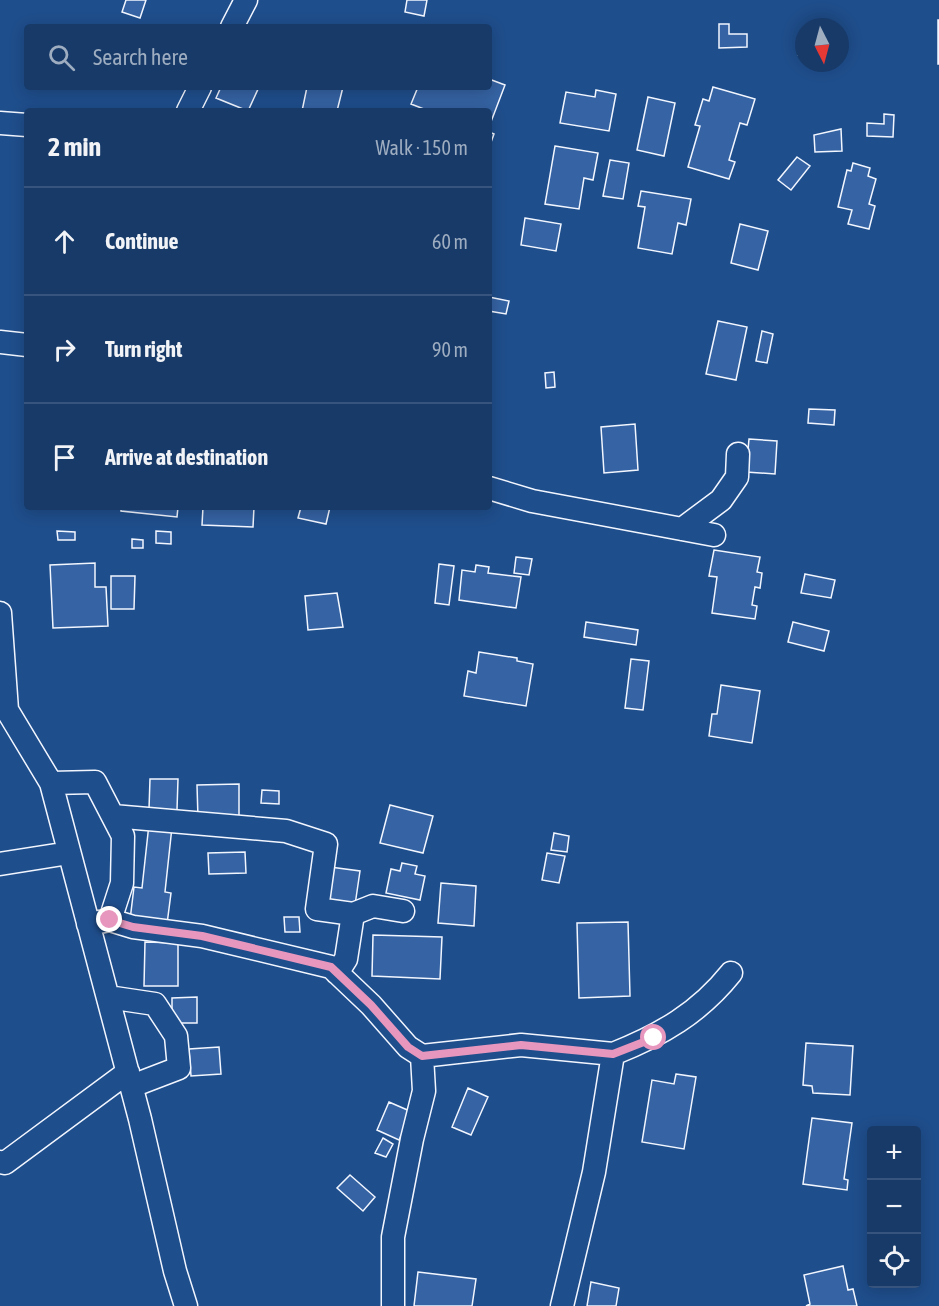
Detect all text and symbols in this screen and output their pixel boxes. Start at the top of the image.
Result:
north arrow [795,18,849,72]
search box [24,24,492,90]
icon: search [45,41,78,74]
text: Search here [93,44,188,70]
text: 2 min [48,132,101,162]
text: Walk · 150 m [376,136,468,159]
icon: ahead [48,225,81,258]
text: Continue [105,228,179,254]
text: 60 m [432,230,468,253]
icon: right [48,333,81,366]
text: Turn right [105,336,182,362]
text: 90 m [432,338,468,361]
icon: arrive [48,441,81,474]
text: Arrive at destination [105,444,268,470]
route end [96,906,122,932]
route start [640,1024,666,1050]
map controls [867,1126,921,1288]
button: + [867,1126,921,1180]
button: − [867,1180,921,1234]
button: locate [867,1234,921,1288]

